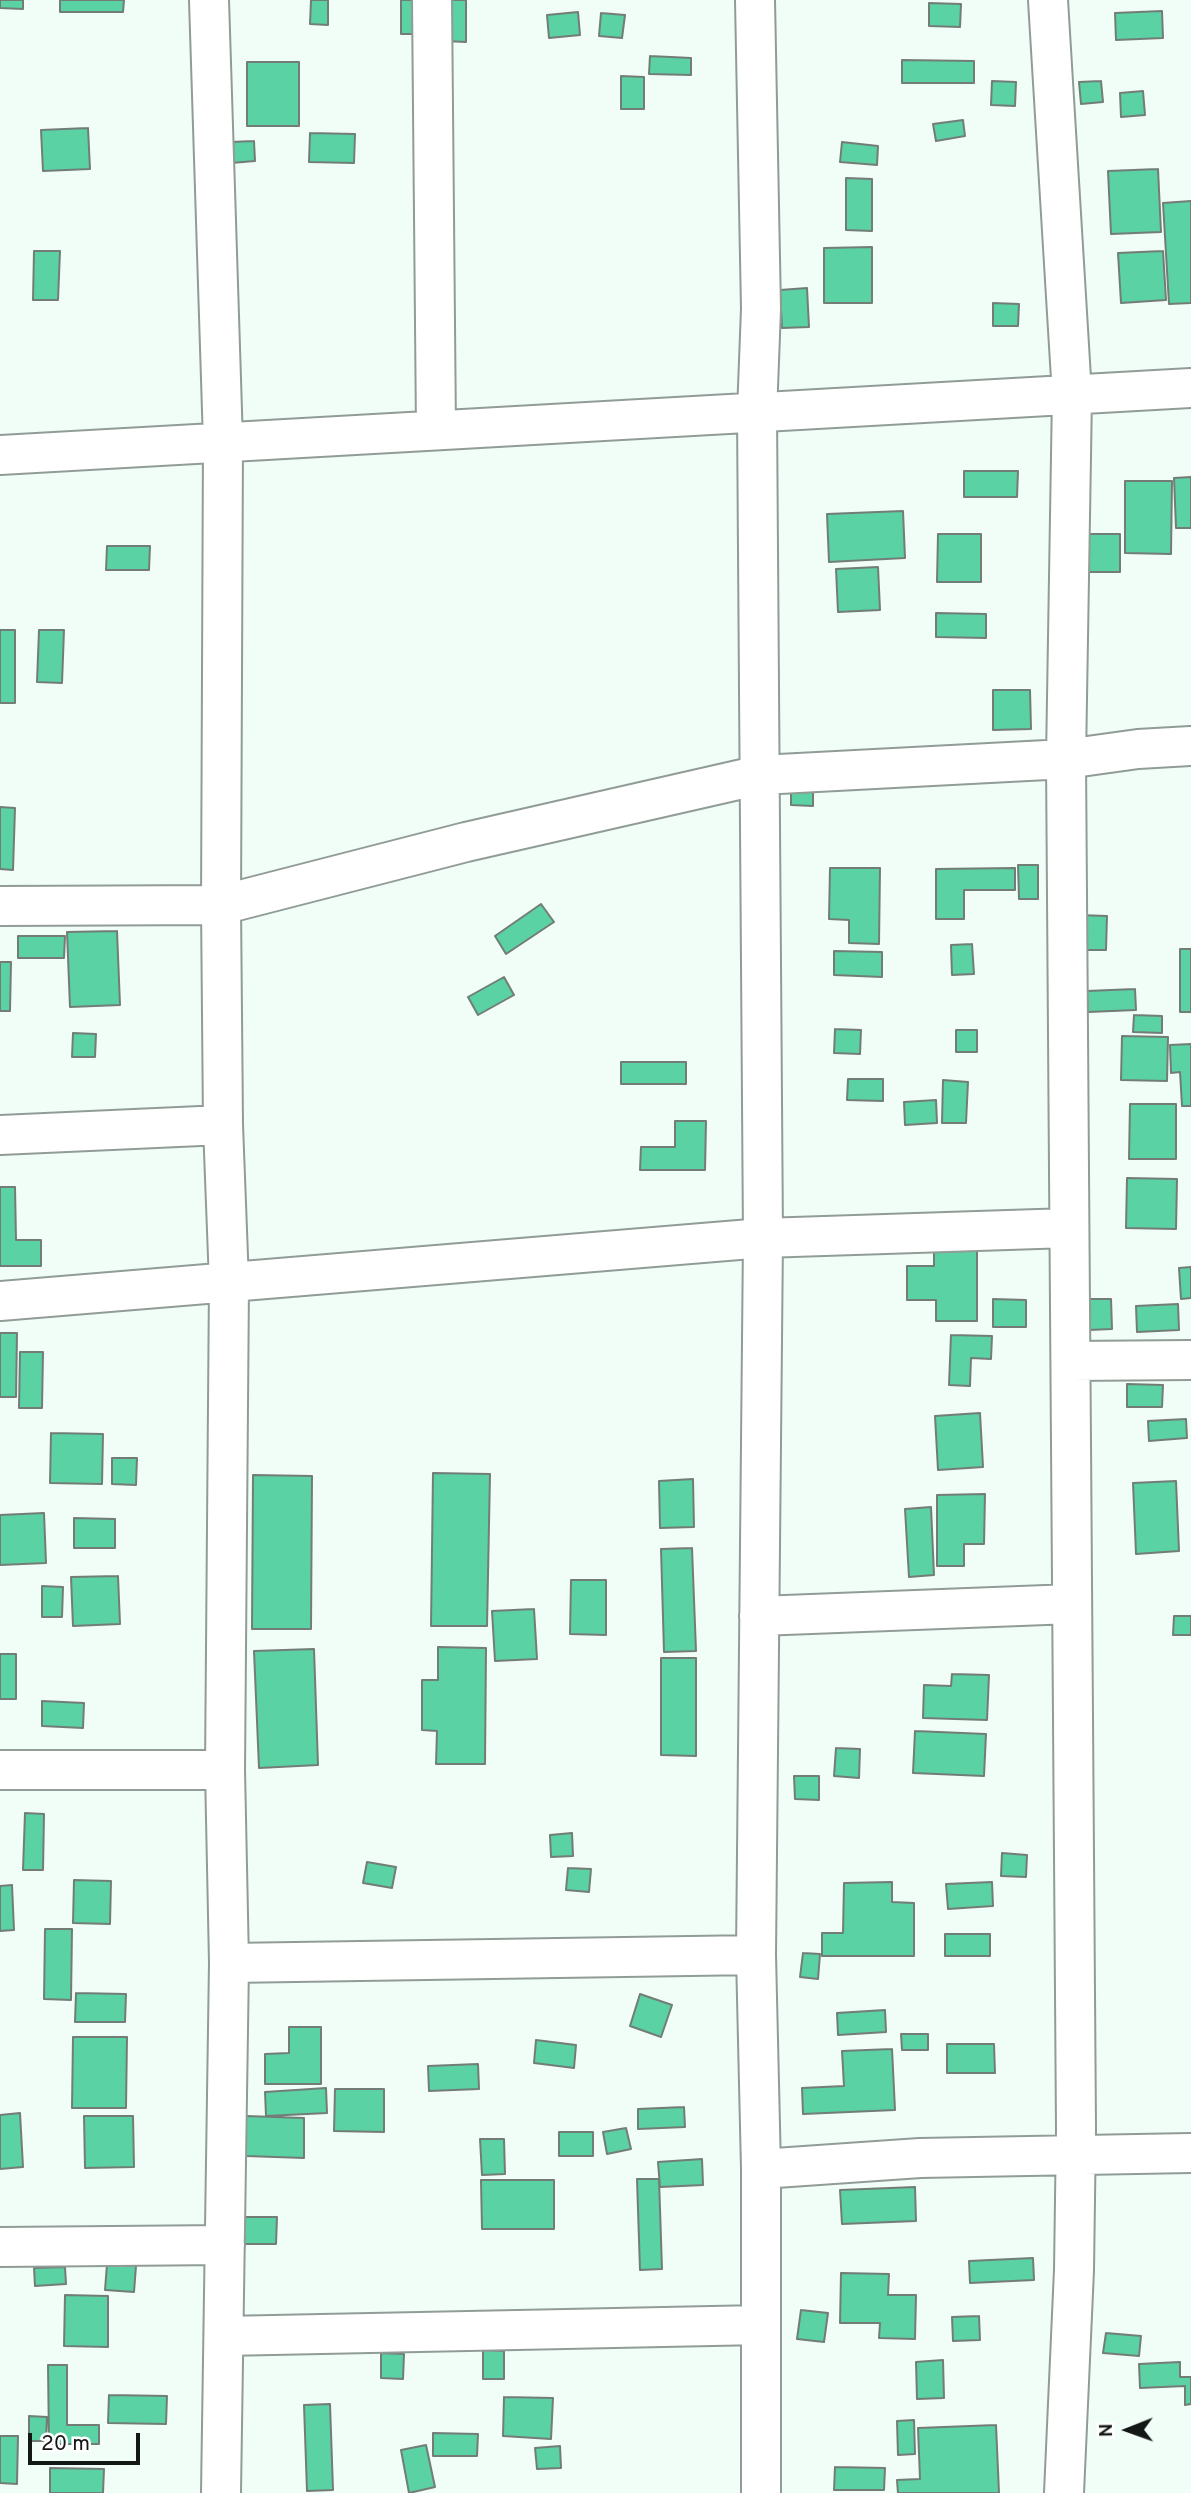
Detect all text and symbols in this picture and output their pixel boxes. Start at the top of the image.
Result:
north arrow [1093,2395,1163,2465]
scale bar [32,2420,144,2464]
text: N [1095,2423,1119,2437]
text: 20 m [41,2431,90,2458]

